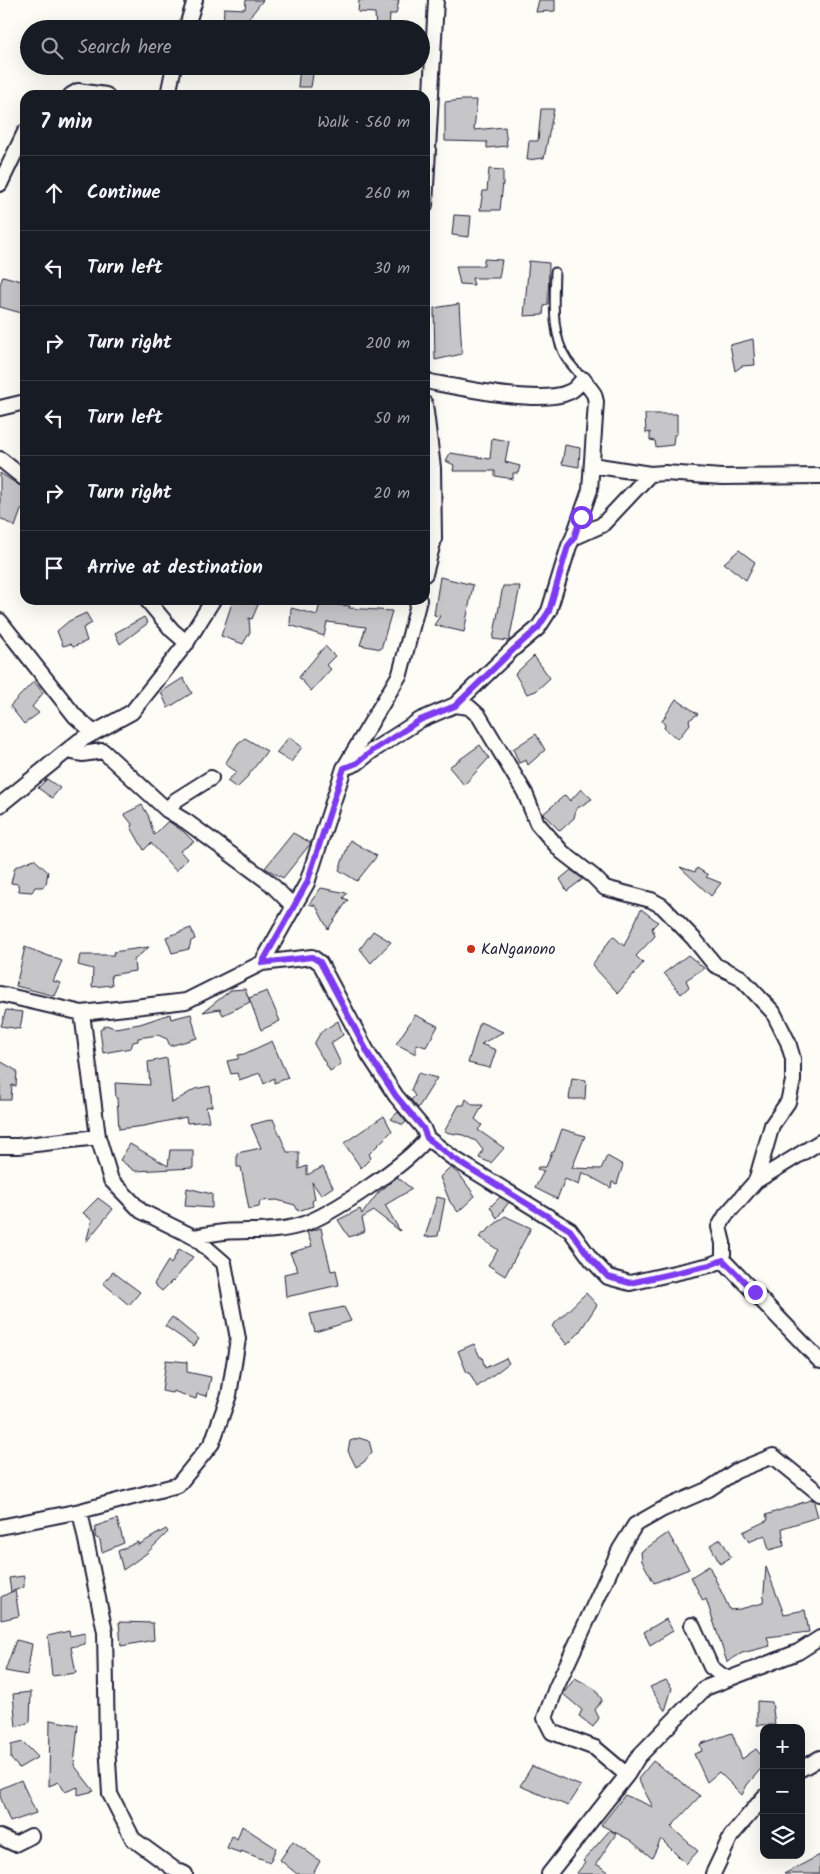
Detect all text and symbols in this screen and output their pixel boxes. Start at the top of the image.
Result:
search box [20,20,430,75]
text: Search here [78,33,172,63]
icon: search [38,34,66,62]
text: 7 min [40,106,92,139]
text: Walk · 560 m [317,110,410,135]
text: Continue [87,178,160,208]
icon: ahead [40,179,68,207]
text: 260 m [365,181,410,206]
text: Turn left [87,253,162,283]
icon: left [40,254,68,282]
text: 30 m [374,256,410,281]
text: Turn right [87,328,172,358]
icon: right [40,329,68,357]
text: 200 m [366,331,410,356]
text: Turn left [87,403,162,433]
icon: left [40,404,68,432]
text: 50 m [374,406,410,431]
text: Turn right [87,478,172,508]
icon: right [40,479,68,507]
text: 20 m [374,481,410,506]
route start [570,506,593,529]
text: Arrive at destination [87,553,263,583]
icon: arrive [40,554,68,582]
place label: KaNganono [481,937,555,962]
marker: KaNganono [465,943,477,955]
route end [744,1281,767,1304]
map controls [760,1724,805,1859]
button: + [760,1724,805,1769]
button: − [760,1769,805,1814]
button: layers [760,1814,805,1859]

